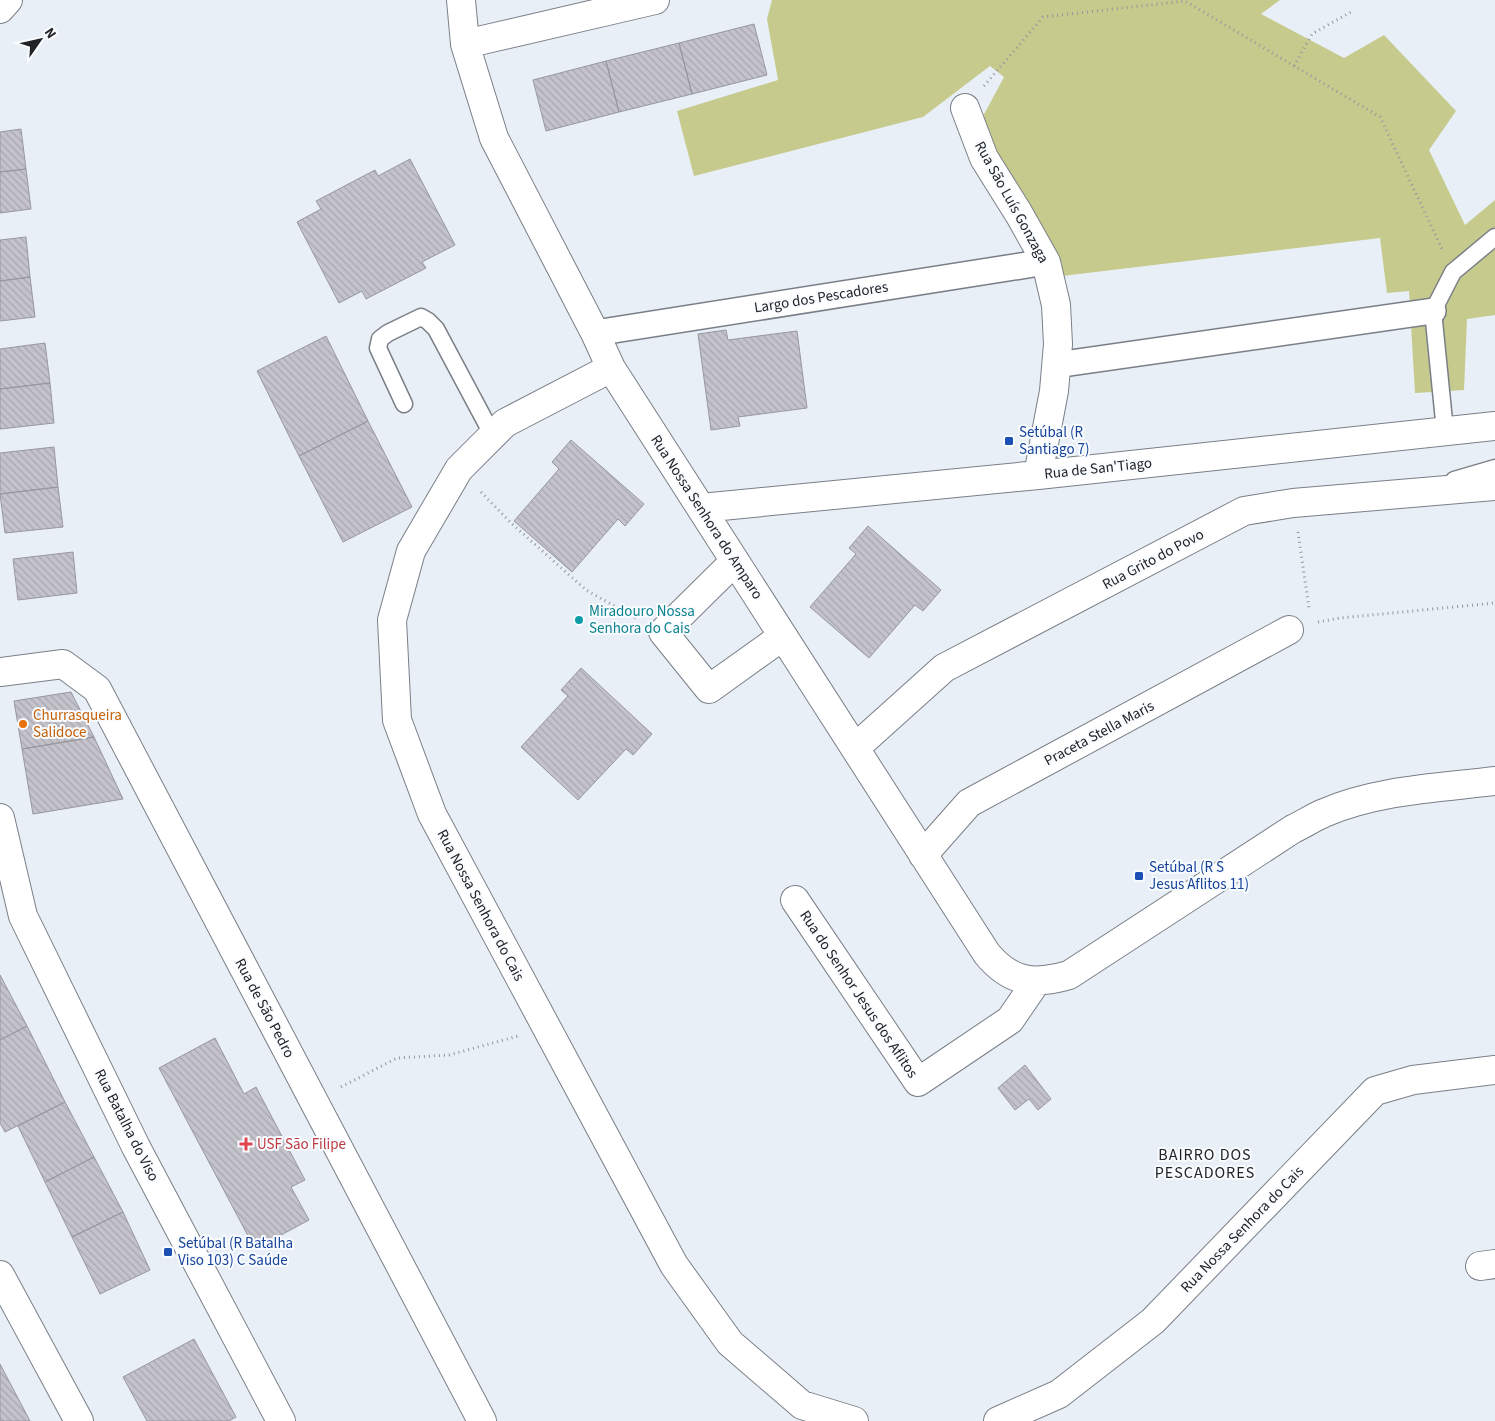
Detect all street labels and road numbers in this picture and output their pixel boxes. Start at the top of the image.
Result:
street label: Rua São Luís Gonzaga [969,138,1054,267]
street label: Largo dos Pescadores [753,277,890,318]
street label: Rua Nossa Senhora do Amparo [645,431,768,604]
street label: Rua de San'Tiago [1043,452,1153,485]
street label: Rua Grito do Povo [1099,524,1208,595]
street label: Praceta Stella Maris [1041,696,1158,771]
street label: Rua Nossa Senhora do Cais [432,826,530,985]
street label: Rua do Senhor Jesus dos Aflitos [795,906,923,1082]
street label: Rua de São Pedro [230,955,300,1062]
street label: Rua Batalha do Viso [89,1065,164,1185]
street label: Rua Nossa Senhora do Cais [1176,1161,1309,1297]

